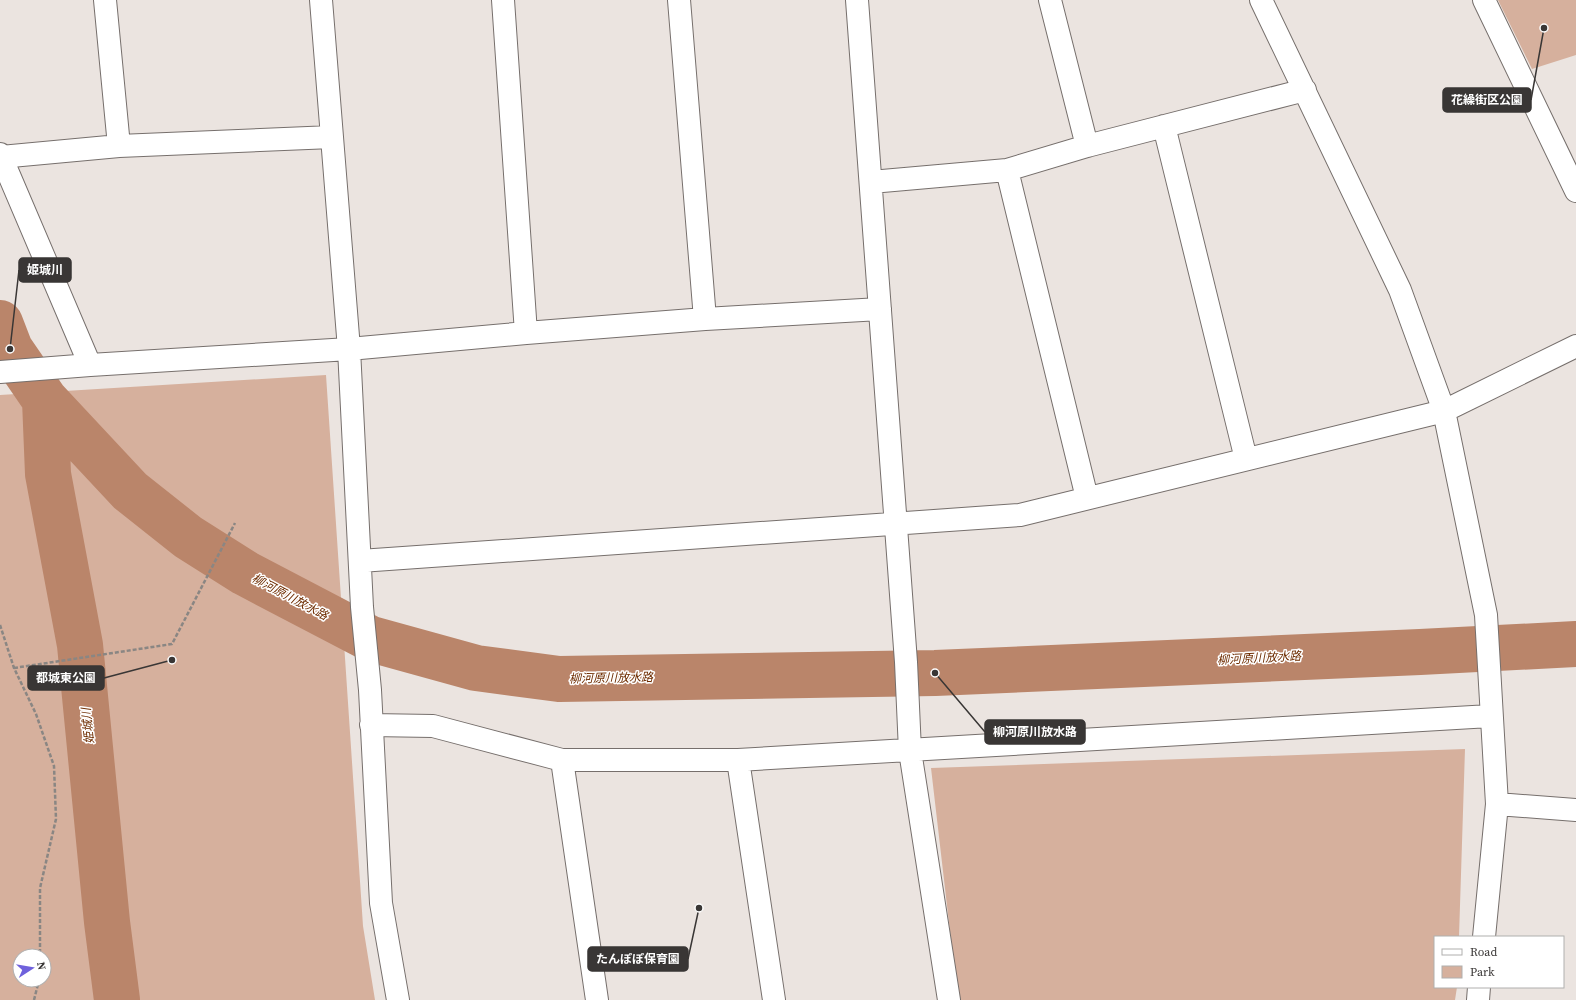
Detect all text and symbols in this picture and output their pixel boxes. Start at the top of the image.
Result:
callout: 花繰街区公園 [1443,88,1531,112]
text: 花繰街区公園 [1451,92,1523,108]
callout: 姫城川 [19,258,71,282]
text: 姫城川 [27,262,63,278]
water label: 柳河原川放水路 [249,570,332,624]
water label: 柳河原川放水路 [1217,648,1302,668]
callout: 都城東公園 [28,666,104,690]
water label: 柳河原川放水路 [569,669,654,687]
text: 都城東公園 [36,670,96,686]
water label: 姫城川 [78,705,98,745]
callout: 柳河原川放水路 [985,720,1085,744]
text: 柳河原川放水路 [993,724,1077,740]
legend [1434,936,1564,988]
text: Road [1470,944,1497,960]
callout: たんぽぽ保育園 [588,947,688,971]
north arrow [12,948,52,988]
text: たんぽぽ保育園 [596,951,680,967]
text: N [33,961,49,972]
text: Park [1470,964,1495,980]

